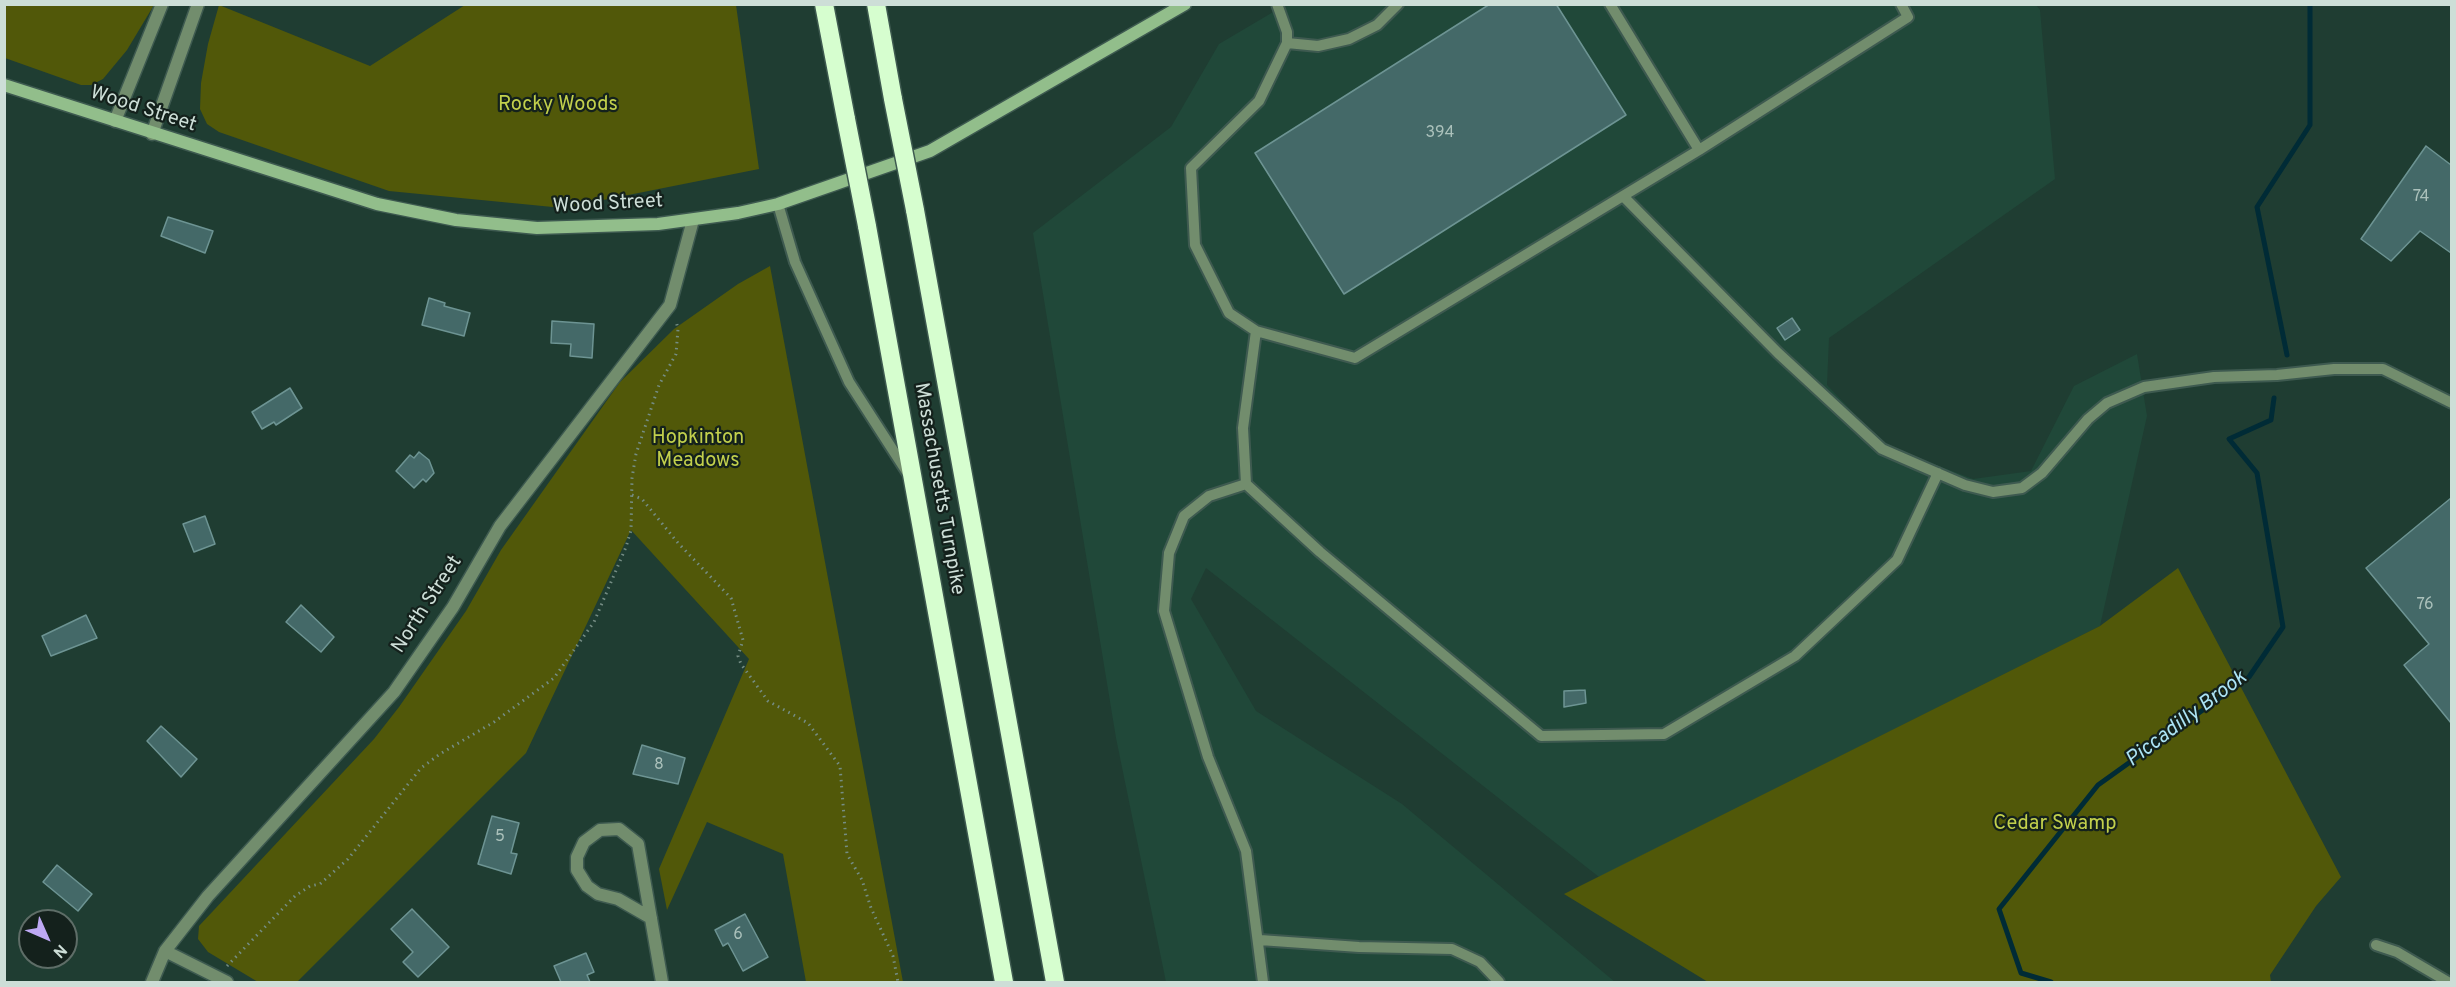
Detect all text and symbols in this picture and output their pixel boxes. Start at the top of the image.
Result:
street label: Wood Street [87,82,199,138]
park label: Rocky Woods [498,94,618,118]
house number: 394 [1426,124,1454,144]
house number: 74 [2413,188,2429,208]
street label: Wood Street [552,190,664,220]
street label: Massachusetts Turnpike [908,381,968,597]
park label: Hopkinton Meadows [652,427,744,474]
street label: North Street [388,552,468,658]
house number: 76 [2416,596,2434,616]
water label: Piccadilly Brook [2122,666,2252,774]
house number: 8 [654,756,664,776]
park label: Cedar Swamp [1993,813,2117,837]
house number: 5 [495,828,505,848]
north arrow [18,909,78,969]
house number: 6 [733,926,743,946]
text: N [48,939,70,961]

